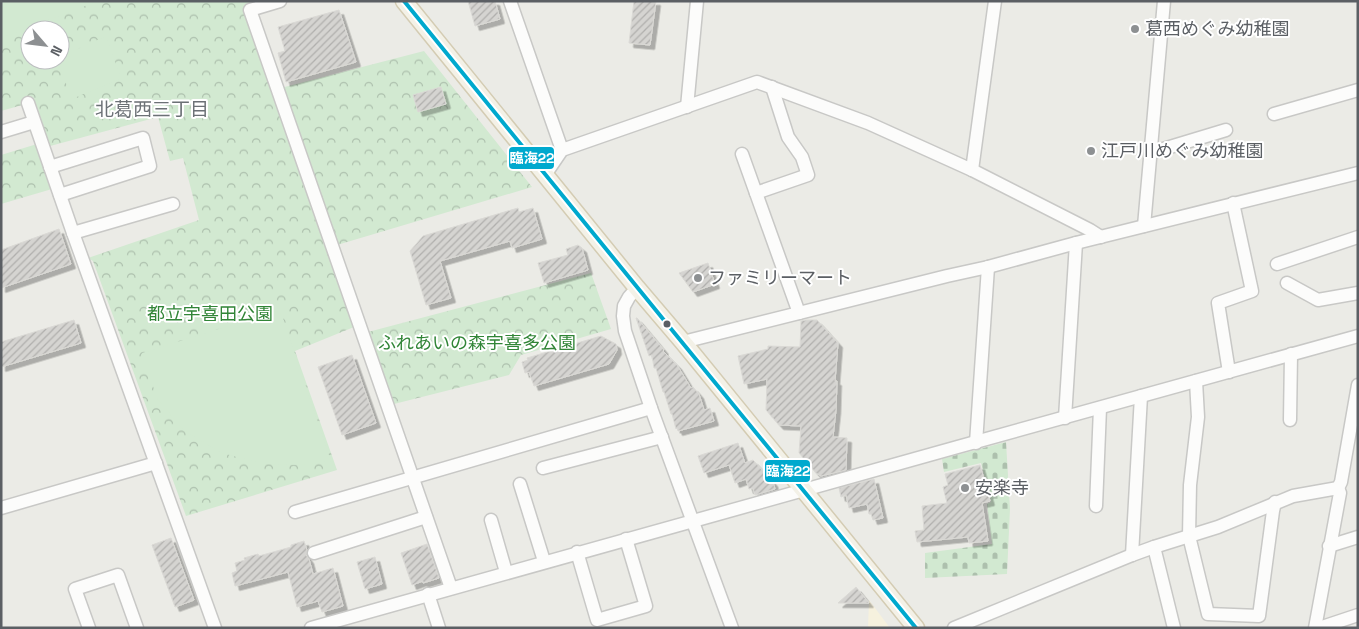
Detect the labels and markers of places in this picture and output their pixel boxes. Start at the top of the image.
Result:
place label: 葛西めぐみ幼稚園 [1145,17,1290,40]
marker: 葛西めぐみ幼稚園 [1129,23,1141,35]
place label: 江戸川めぐみ幼稚園 [1101,139,1264,162]
marker: 江戸川めぐみ幼稚園 [1085,145,1097,157]
place label: ファミリーマート [708,266,852,289]
marker: ファミリーマート [692,272,704,284]
unlabelled marker [662,319,672,329]
place label: 安楽寺 [975,476,1029,499]
marker: 安楽寺 [959,482,971,494]

